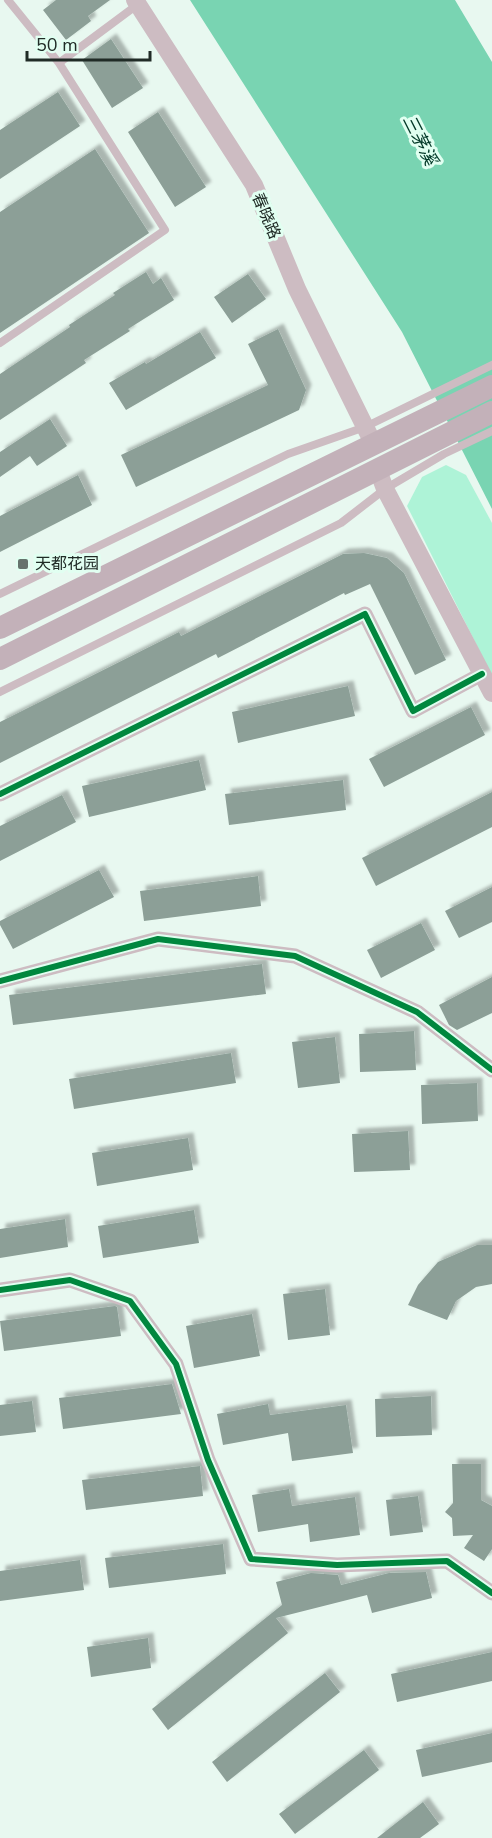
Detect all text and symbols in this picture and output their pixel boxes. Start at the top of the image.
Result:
scale bar [27,24,150,62]
text: 50 m [36,33,78,57]
water label: 三茅溪 [397,110,444,171]
street label: 春晓路 [246,190,286,242]
place label: 天都花园 [35,553,99,575]
marker: 天都花园 [16,557,30,571]

